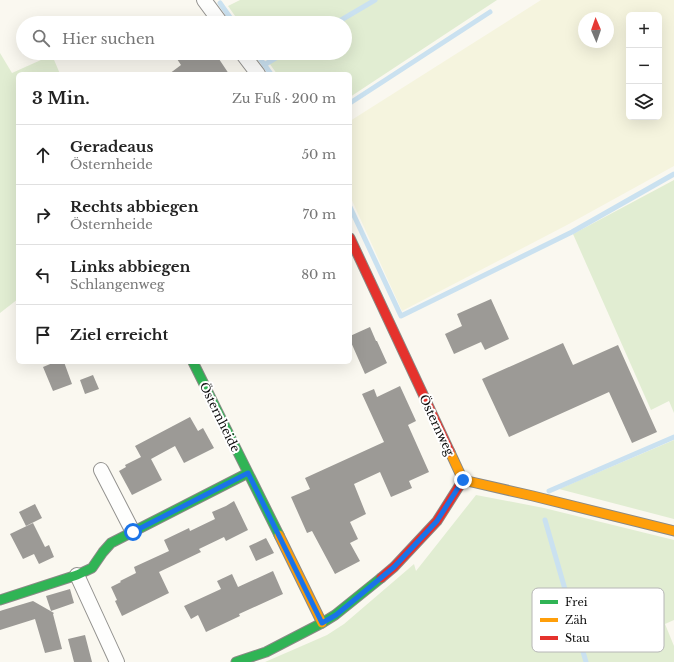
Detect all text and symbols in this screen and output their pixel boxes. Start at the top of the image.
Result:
north arrow [578,12,614,48]
map controls [626,12,662,120]
button: + [626,12,662,48]
search box [16,16,352,60]
icon: search [30,27,52,49]
text: Hier suchen [62,29,155,48]
button: − [626,48,662,84]
button: layers [626,84,662,120]
text: 3 Min. [32,88,90,109]
text: Zu Fuß · 200 m [232,90,336,107]
text: Geradeaus [70,137,153,156]
icon: ahead [32,144,54,166]
text: 50 m [302,146,336,163]
text: Östernheide [70,156,153,173]
text: Rechts abbiegen [70,197,199,216]
icon: right [32,204,54,226]
text: 70 m [303,206,336,223]
text: Östernheide [70,216,153,233]
text: Links abbiegen [70,257,190,276]
icon: left [32,264,54,286]
text: 80 m [301,266,336,283]
text: Schlangenweg [70,276,165,293]
icon: arrive [32,324,54,346]
text: Ziel erreicht [70,325,168,344]
street label: Östernheide [197,379,244,455]
street label: Östernweg [416,392,459,459]
route end [454,471,472,489]
route start [124,523,142,541]
legend [532,588,664,652]
text: Frei [565,595,588,609]
text: Zäh [565,613,588,627]
text: Stau [565,631,590,645]

